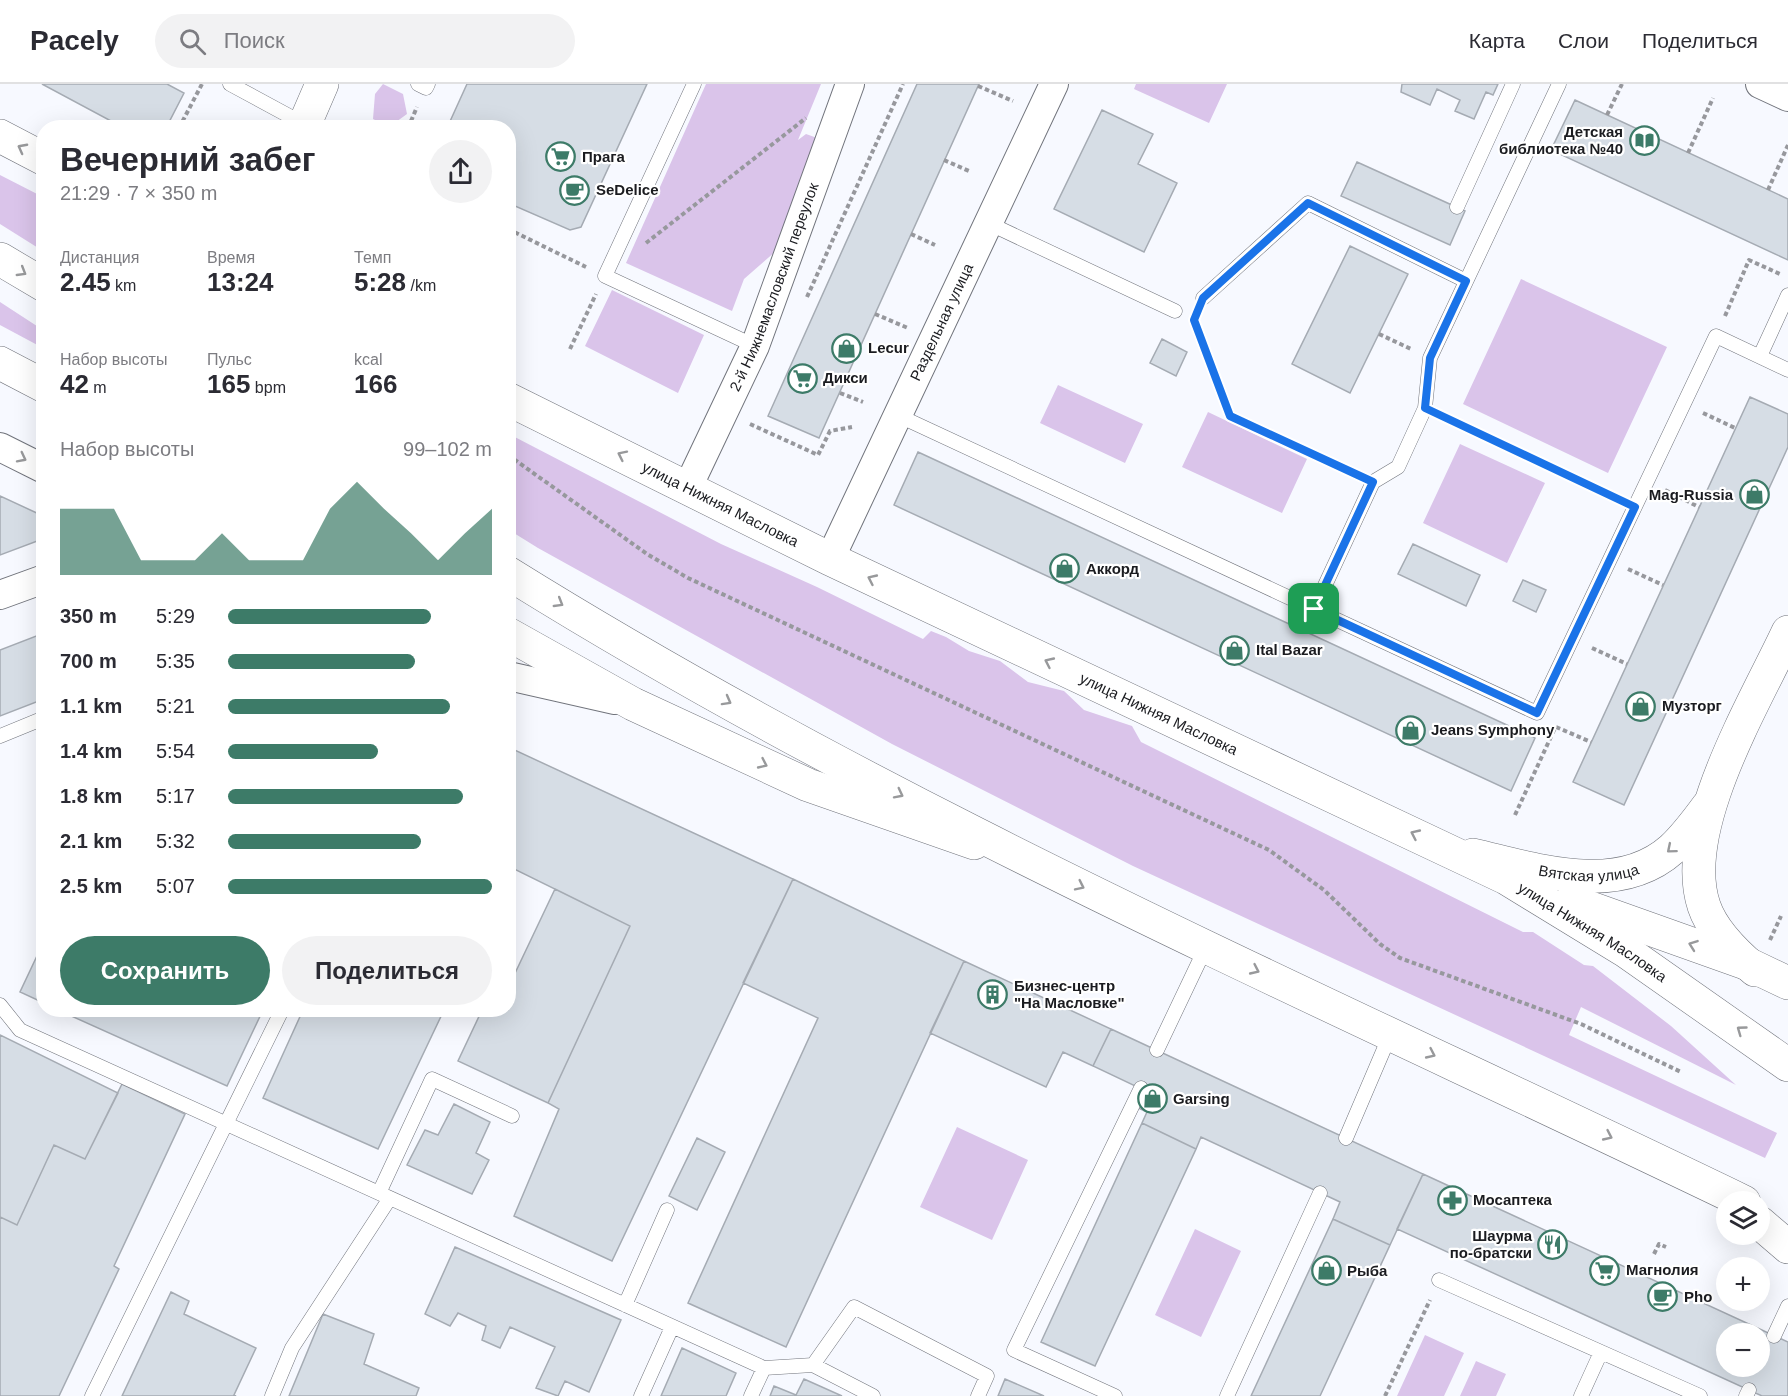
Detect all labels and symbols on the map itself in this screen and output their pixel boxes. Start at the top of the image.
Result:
place label: Детская библиотека №40 [1499,123,1623,157]
library icon: Детская библиотека №40 [1628,125,1660,157]
supermarket icon: Прага [545,141,577,173]
one-way arrow [17,144,28,155]
place label: Прага [582,148,626,165]
cafe icon: SeDelice [559,174,591,206]
street label: 2-й Нижнемасловский переулок [726,180,822,394]
place label: SeDelice [596,181,659,198]
street label: Раздельная улица [906,260,976,383]
one-way arrow [16,264,26,276]
shop icon: Lecur [831,332,863,364]
place label: Lecur [868,339,909,356]
supermarket icon: Дикси [786,362,818,394]
place label: Дикси [823,369,868,386]
one-way arrow [15,451,26,462]
one-way arrow [618,451,629,462]
street label: улица Нижняя Масловка [639,458,802,550]
shop icon: Mag-Russia [1738,479,1770,511]
place label: Mag-Russia [1649,486,1734,503]
shop icon: Аккорд [1049,553,1081,585]
place label: Аккорд [1086,560,1140,577]
one-way arrow [868,574,879,586]
pin [1288,583,1339,634]
one-way arrow [553,596,563,608]
shop icon: Ital Bazar [1219,634,1251,666]
place label: Ital Bazar [1256,641,1323,658]
one-way arrow [1044,657,1055,669]
street label: улица Нижняя Масловка [1077,669,1241,758]
shop icon: Музторг [1625,690,1657,722]
one-way arrow [721,694,731,706]
place label: Музторг [1662,697,1722,714]
shop icon: Jeans Symphony [1394,714,1426,746]
place label: Jeans Symphony [1431,721,1555,738]
one-way arrow [756,756,767,768]
one-way arrow [892,787,903,798]
one-way arrow [1411,830,1422,842]
one-way arrow [1666,841,1677,852]
street label: Вятская улица [1537,860,1642,884]
one-way arrow [1073,878,1084,890]
street label: улица Нижняя Масловка [1515,879,1671,986]
one-way arrow [1688,939,1699,952]
one-way arrow [1249,963,1260,975]
place label: Бизнес-центр "На Масловке" [1014,977,1125,1011]
building icon: Бизнес-центр "На Масловке" [977,979,1009,1011]
one-way arrow [1737,1026,1748,1037]
one-way arrow [1425,1047,1436,1059]
shop icon: Garsing [1136,1083,1168,1115]
place label: Garsing [1173,1090,1230,1107]
one-way arrow [1602,1129,1613,1141]
pharmacy icon: Мосаптека [1436,1184,1468,1216]
place label: Мосаптека [1473,1191,1553,1208]
place label: Шаурма по-братски [1450,1227,1533,1261]
restaurant icon: Шаурма по-братски [1537,1229,1569,1261]
supermarket icon: Магнолия [1589,1254,1621,1286]
shop icon: Рыба [1310,1255,1342,1287]
place label: Магнолия [1626,1261,1699,1278]
place label: Рыба [1347,1262,1388,1279]
cafe icon: Pho [1647,1281,1679,1313]
place label: Pho [1684,1288,1712,1305]

